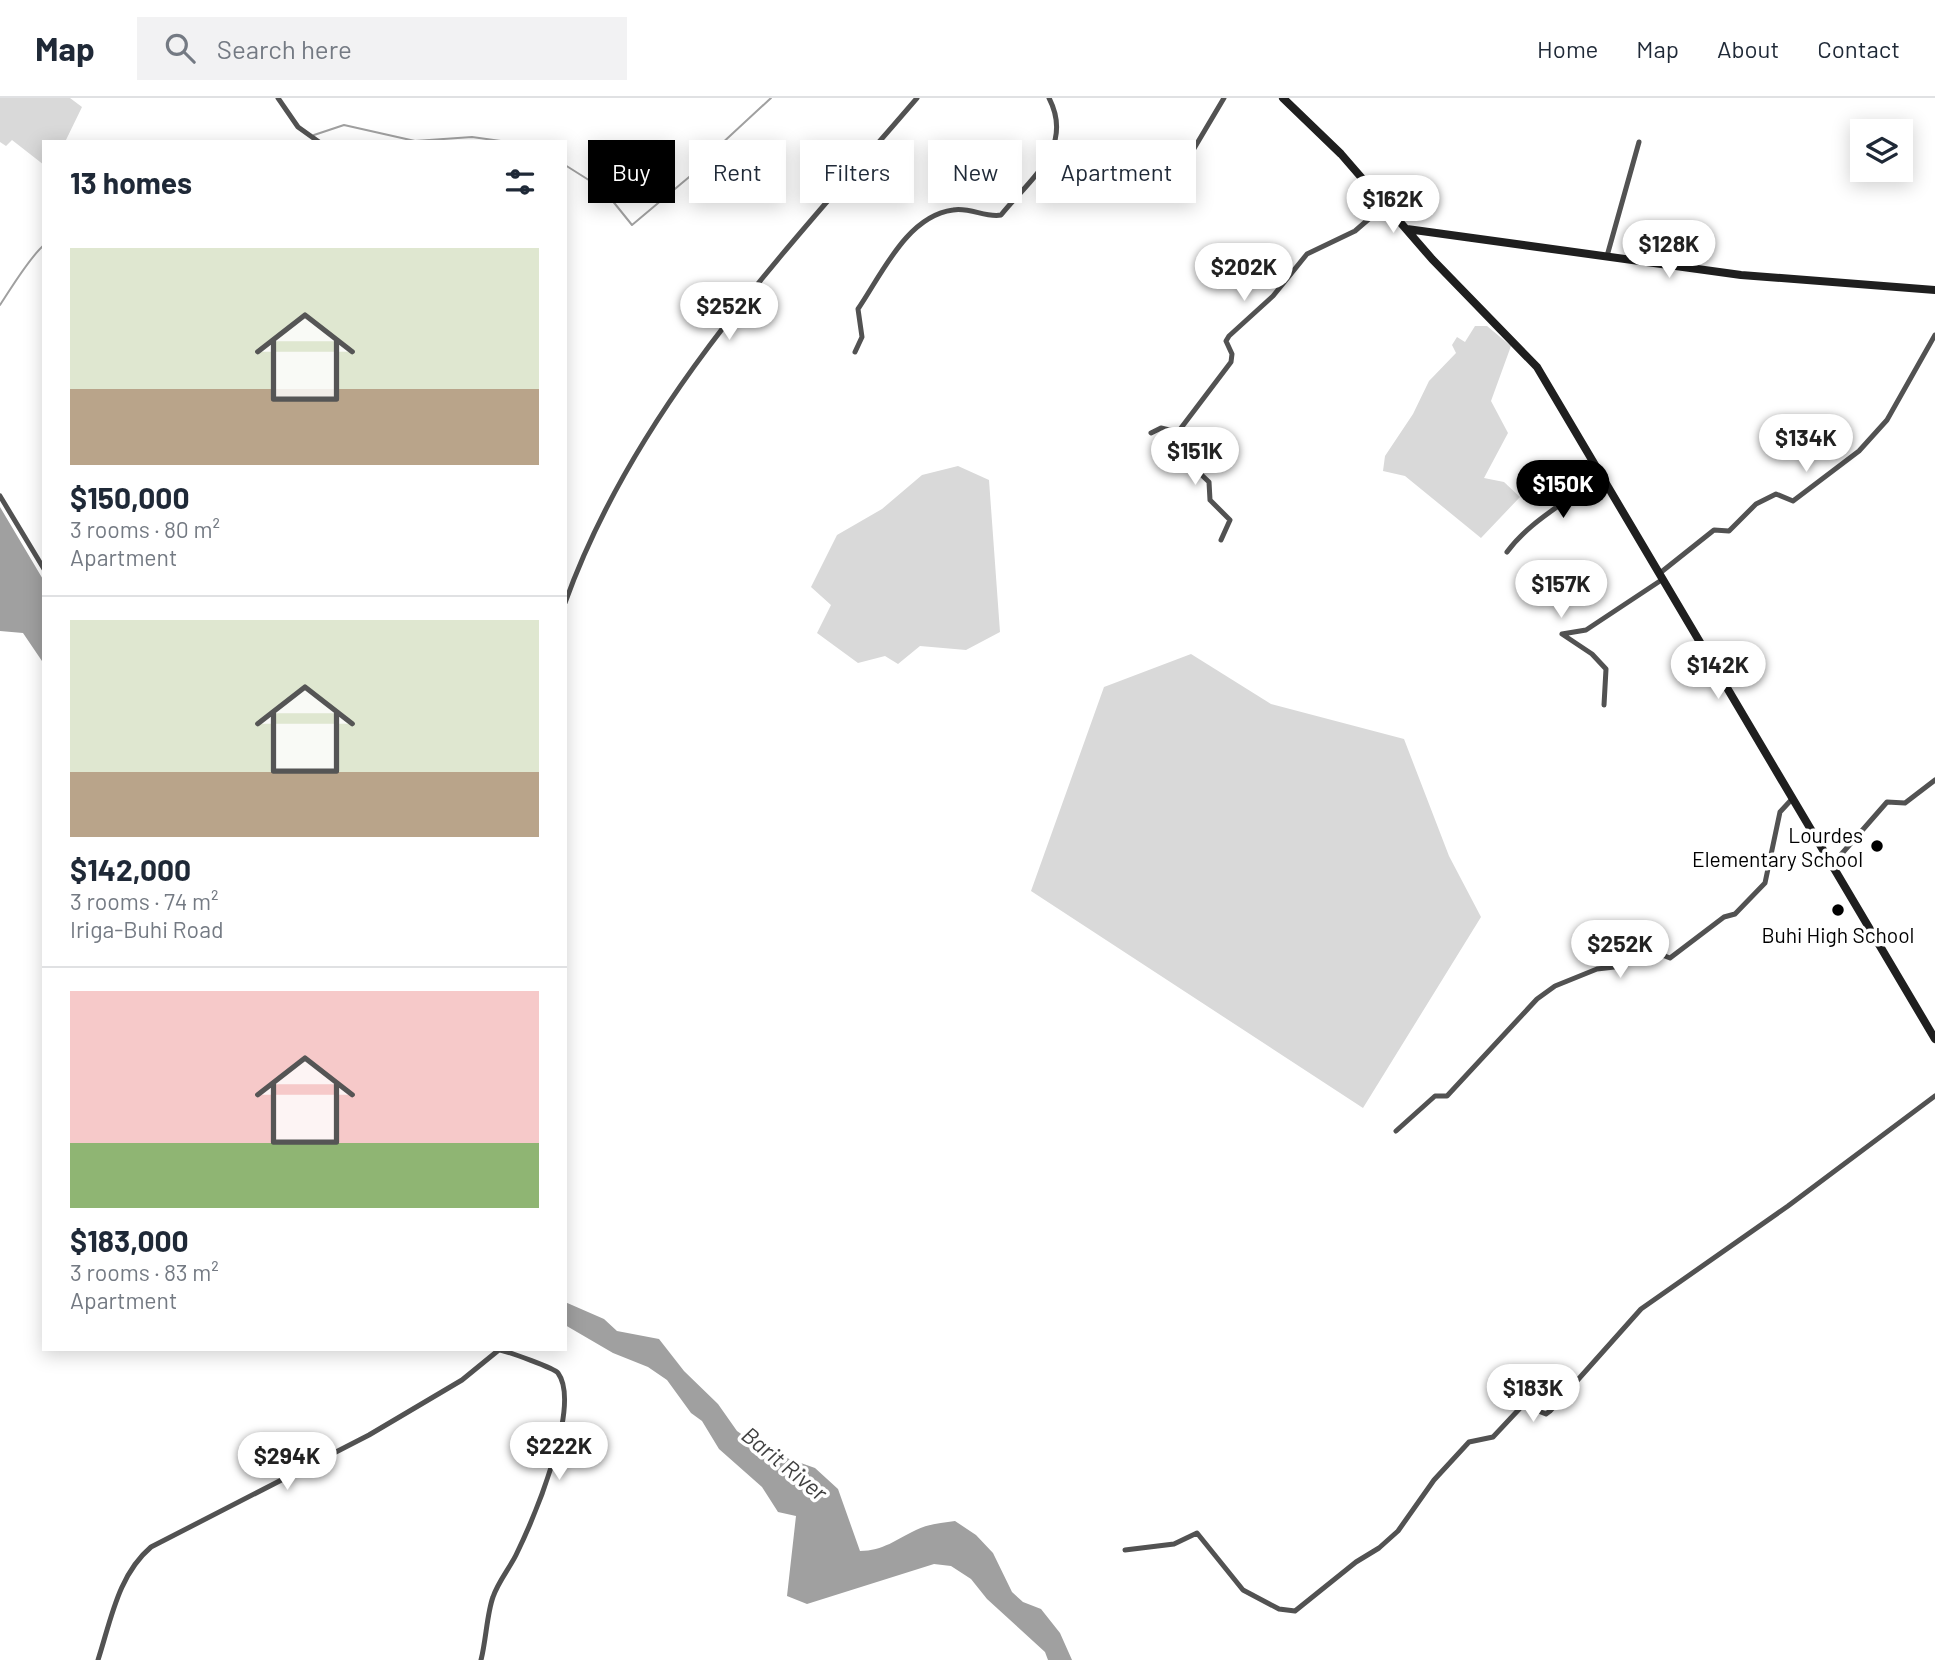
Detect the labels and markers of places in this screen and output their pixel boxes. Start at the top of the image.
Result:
pin: $162K [1344,176,1442,235]
pin: $128K [1620,220,1718,280]
pin: $202K [1195,244,1293,303]
pin: $252K [680,282,778,342]
pin: $134K [1757,414,1855,474]
pin: $151K [1146,428,1244,487]
pin: $150K [1514,460,1612,520]
pin: $157K [1512,560,1610,620]
pin: $142K [1669,642,1767,701]
place label: Lourdes Elementary School [1692,822,1863,871]
marker: Lourdes Elementary School [1869,838,1885,854]
marker: Buhi High School [1830,902,1846,918]
pin: $252K [1571,920,1669,980]
place label: Buhi High School [1762,922,1914,947]
pin: $183K [1484,1364,1582,1424]
pin: $222K [510,1422,608,1482]
pin: $294K [238,1432,336,1492]

